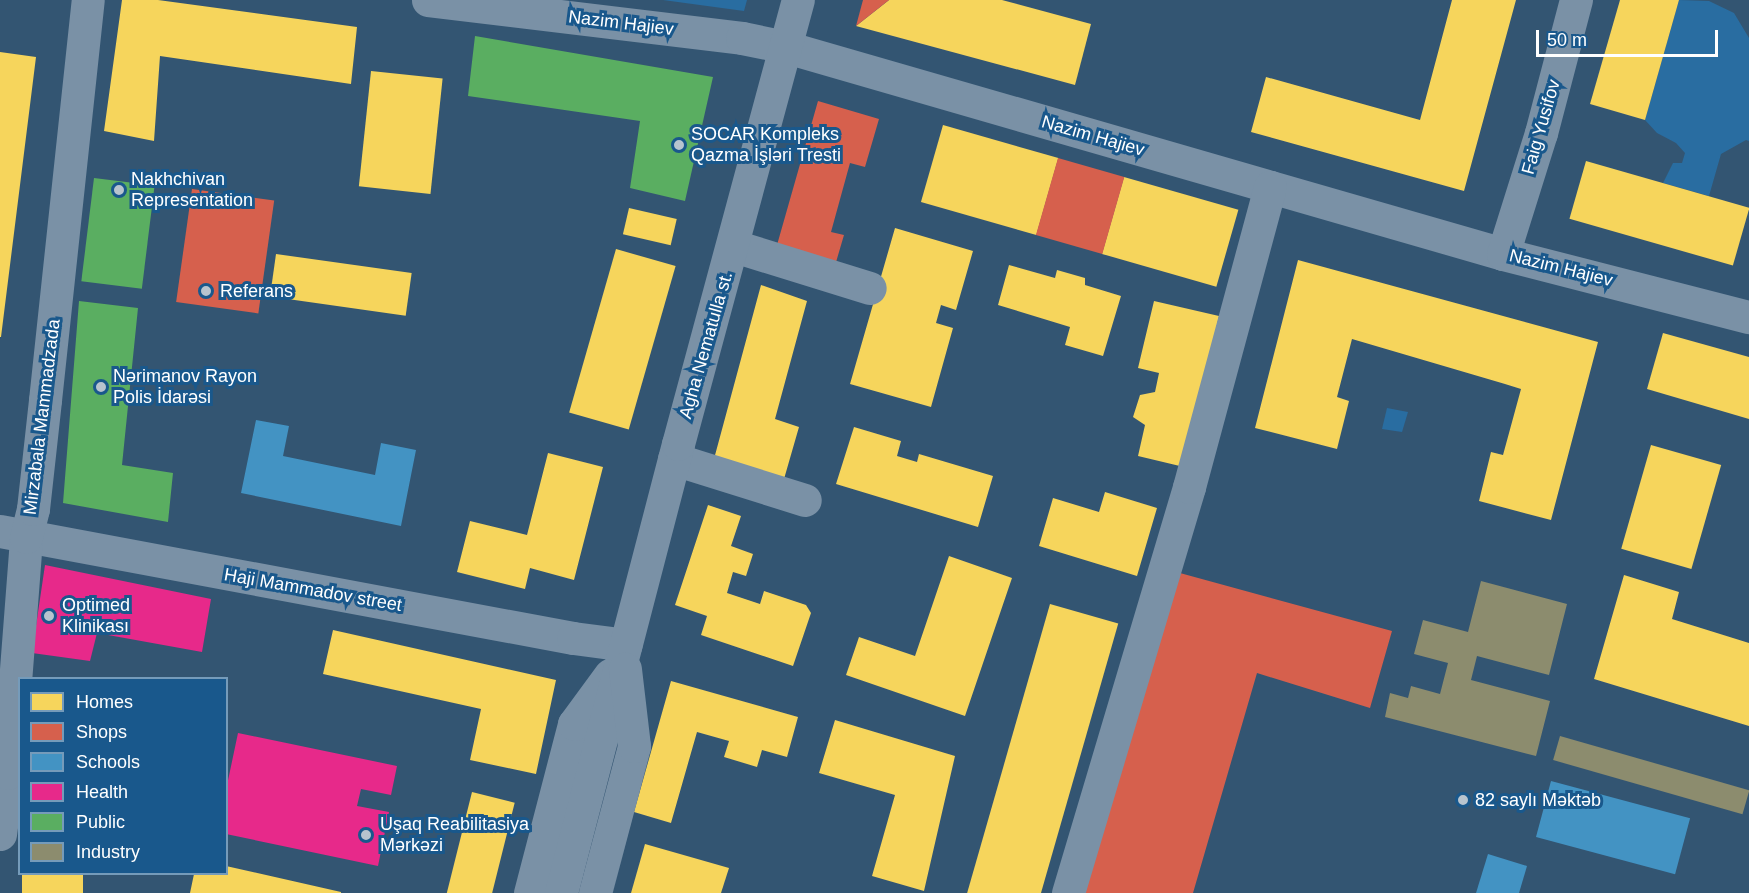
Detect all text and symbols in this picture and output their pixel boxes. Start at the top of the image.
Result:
street label: Nazim Hajiev [567,6,675,40]
scale bar [1539,18,1720,56]
text: 50 m [1547,30,1587,50]
street label: Faig Yusifov [1517,77,1565,177]
street label: Nazim Hajiev [1039,111,1147,161]
place label: SOCAR Kompleks Qazma İşləri Tresti [691,124,841,166]
marker: SOCAR Kompleks Qazma İşləri Tresti [672,138,686,152]
place label: Nakhchivan Representation [131,169,253,212]
marker: Nakhchivan Representation [112,183,126,197]
street label: Nazim Hajiev [1507,245,1615,291]
street label: Agha Nematulla st. [675,269,737,421]
place label: Referans [220,280,293,302]
marker: Referans [197,282,215,300]
street label: Mirzabala Mammadzada [19,318,65,516]
place label: Nərimanov Rayon Polis İdarəsi [113,366,257,409]
marker: Nərimanov Rayon Polis İdarəsi [94,380,108,394]
street label: Haji Mammadov street [222,564,404,616]
place label: Optimed Klinikası [62,595,130,638]
marker: Optimed Klinikası [40,607,58,625]
legend [18,677,228,875]
text: Homes [76,692,133,712]
text: Shops [76,722,127,742]
text: Schools [76,752,140,772]
text: Health [76,782,128,802]
place label: 82 saylı Məktəb [1475,789,1601,811]
marker: 82 saylı Məktəb [1456,793,1470,807]
text: Public [76,812,125,832]
place label: Uşaq Reabilitasiya Mərkəzi [380,814,529,856]
marker: Uşaq Reabilitasiya Mərkəzi [357,826,375,844]
text: Industry [76,842,140,862]

